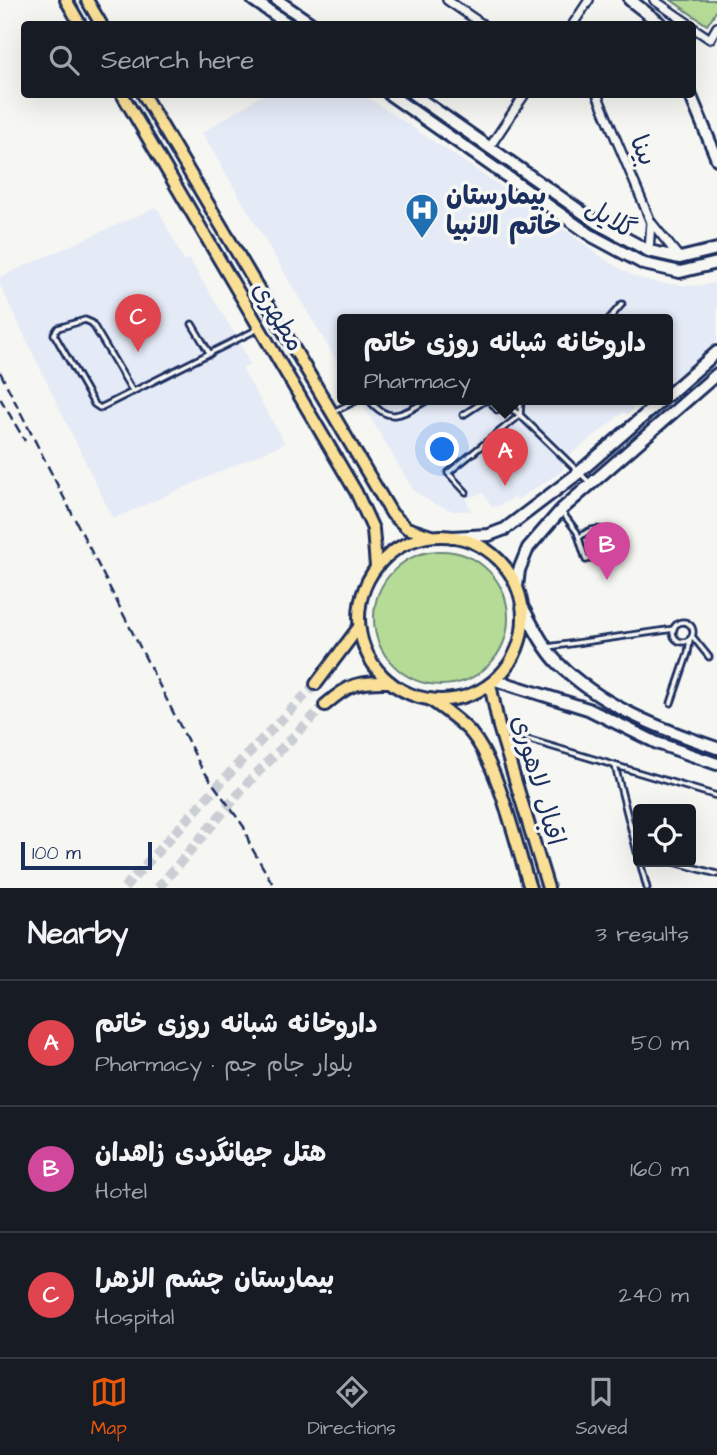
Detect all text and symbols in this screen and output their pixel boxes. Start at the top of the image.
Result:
search box [21,21,696,98]
icon: search [45,41,83,79]
text: Search here [101,42,254,78]
street label: بینا [621,129,666,171]
place label: بیمارستان خاتم الانبیا [446,178,561,245]
street label: گلایل [578,190,643,248]
hospital icon: بیمارستان خاتم الانبیا [403,191,441,240]
street label: مطهری [243,275,313,358]
pin: C [115,294,161,352]
popup [337,314,673,405]
text: داروخانه شبانه روزی خاتم [364,325,646,361]
text: Pharmacy [364,365,471,397]
pin: A [482,428,528,486]
your location [425,432,459,466]
pin: B [584,522,630,580]
street label: اقبال لاهوری [502,711,574,850]
map controls [633,804,696,867]
button: locate [633,804,696,867]
scale bar [21,839,152,871]
text: 100 m [32,840,81,867]
text: Nearby [28,913,128,955]
text: 3 results [595,918,689,950]
text: داروخانه شبانه روزی خاتم [95,1006,378,1042]
text: A [44,1027,58,1059]
text: 50 m [631,1027,689,1059]
text: Pharmacy · بلوار جام جم [95,1048,353,1080]
text: هتل جهانگردی زاهدان [95,1135,326,1171]
text: B [43,1153,59,1185]
text: 160 m [630,1153,689,1185]
text: Hotel [95,1175,147,1207]
text: بیمارستان چشم الزهرا [95,1261,334,1297]
text: C [43,1279,59,1311]
text: 240 m [619,1279,689,1311]
text: Hospital [95,1301,174,1333]
tab: Map [90,1373,128,1442]
tab: Directions [307,1373,396,1442]
tab: Saved [575,1373,627,1442]

